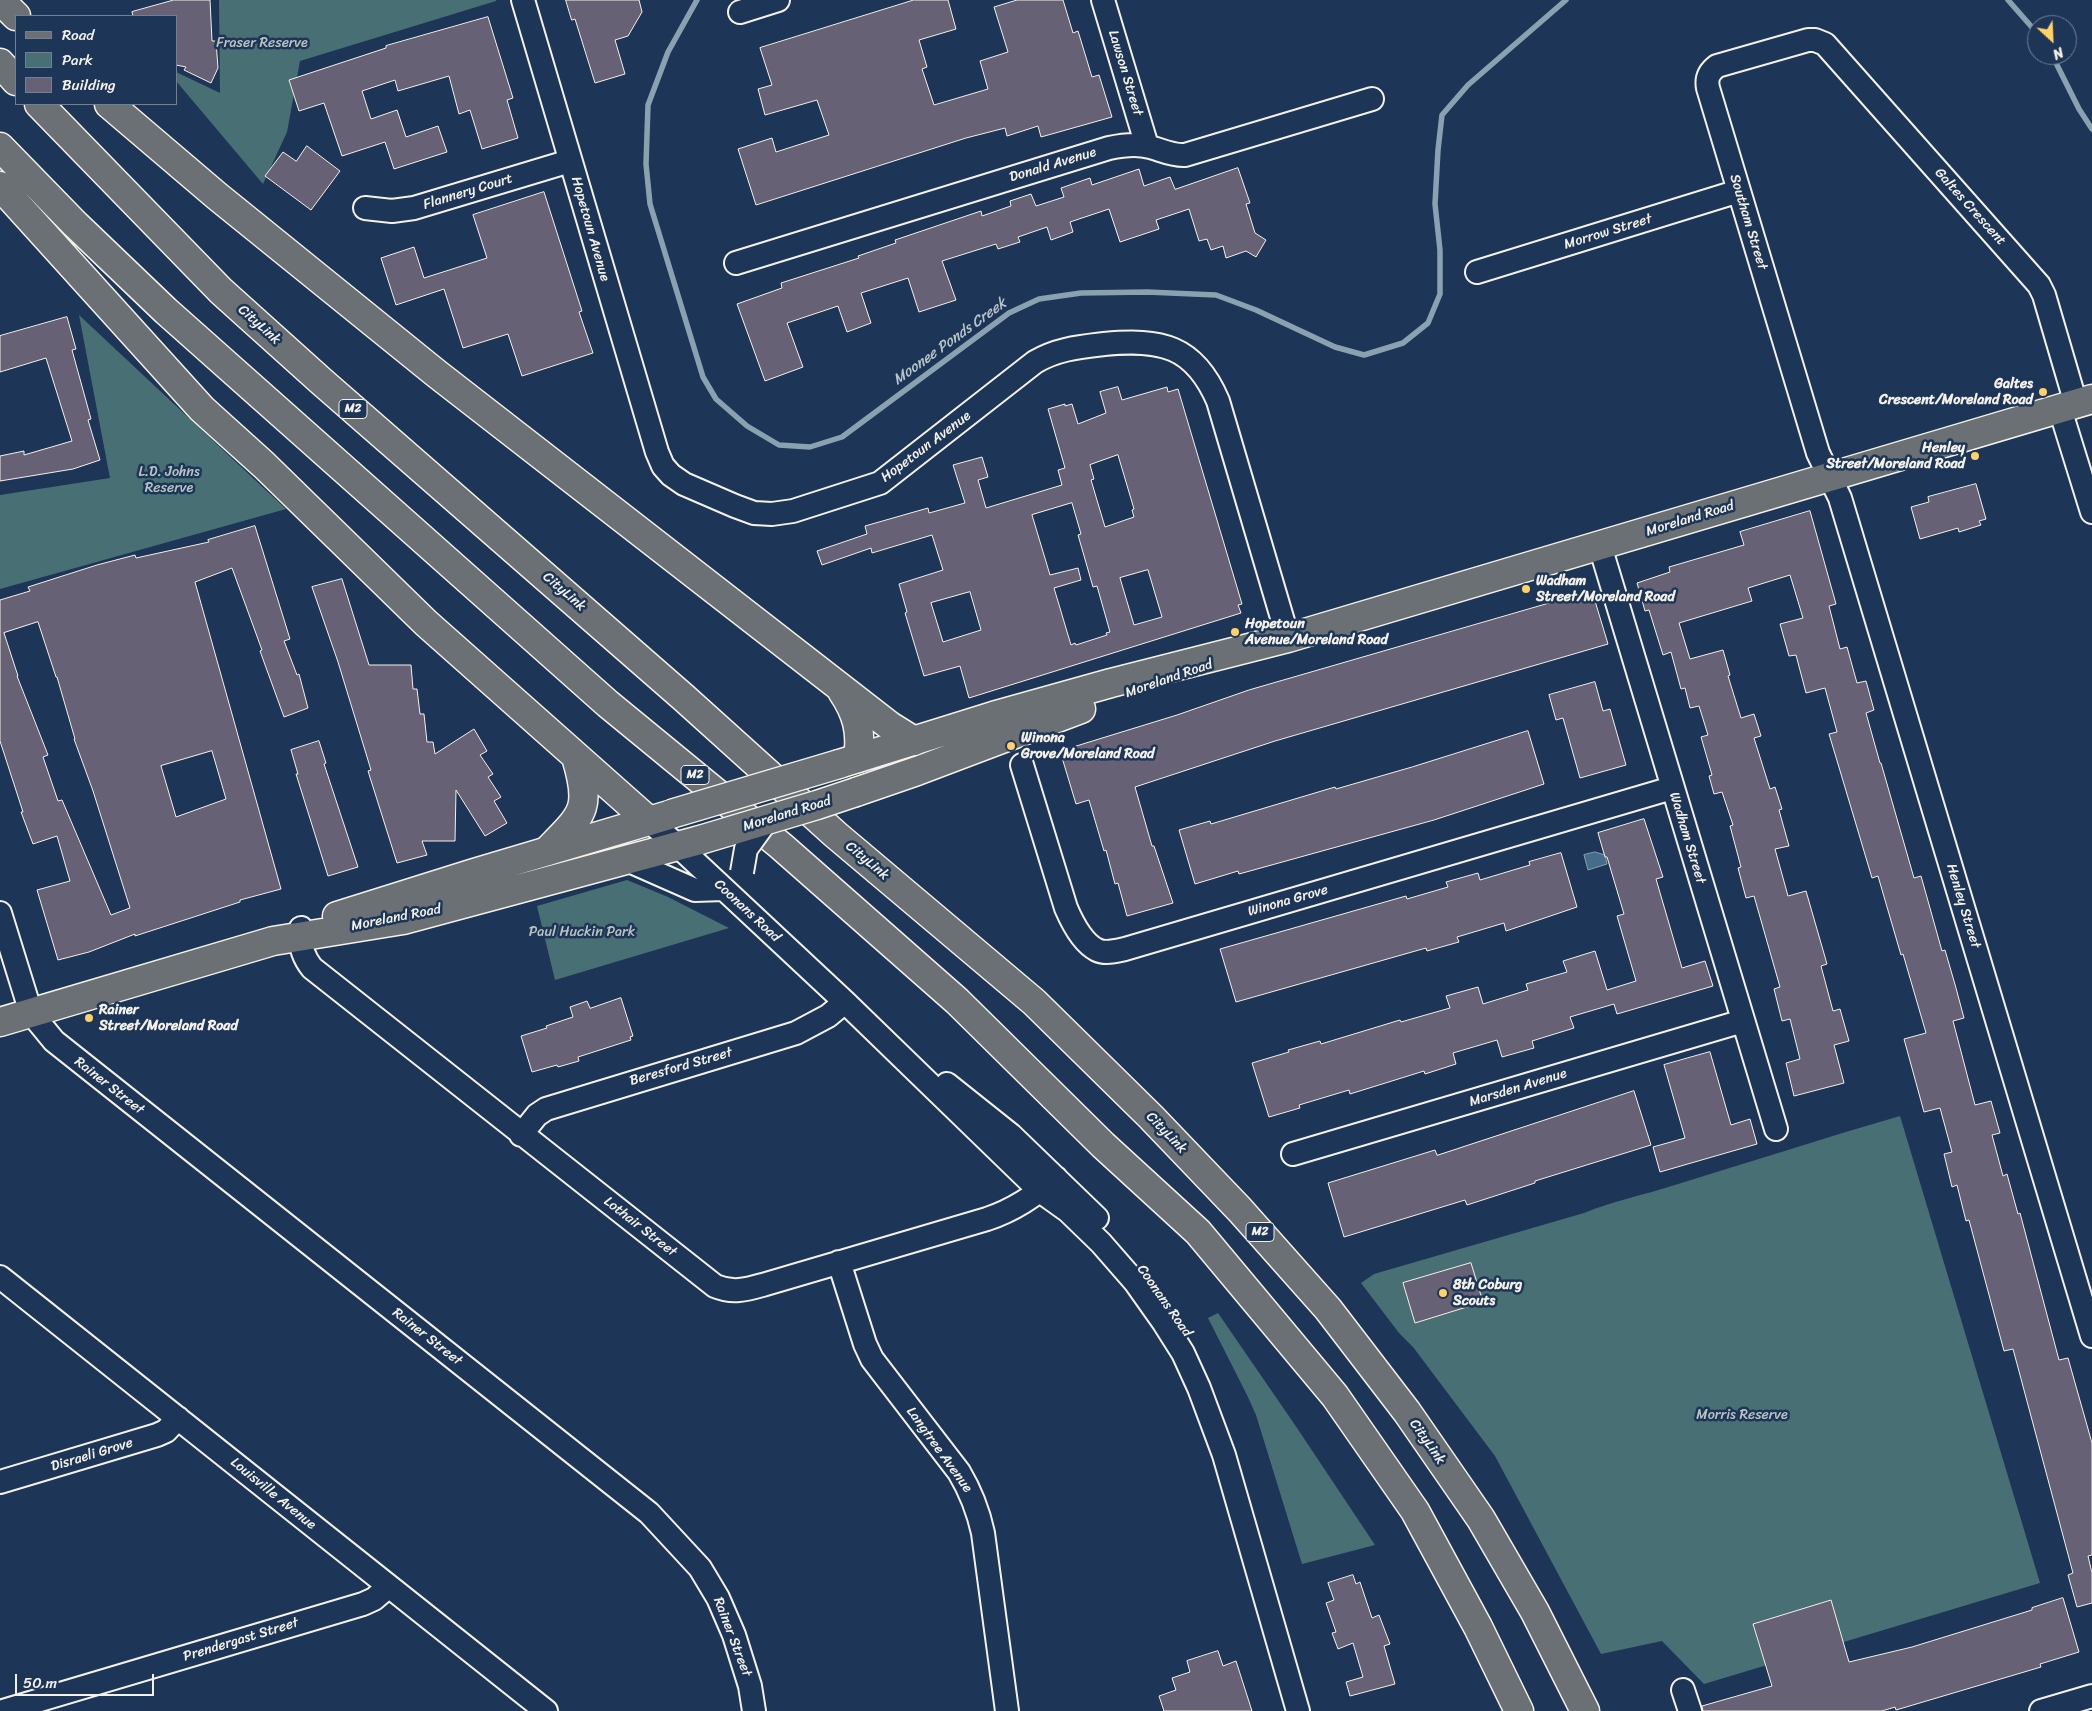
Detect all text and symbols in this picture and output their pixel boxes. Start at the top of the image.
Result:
legend [15,15,178,105]
north arrow [2027,15,2077,65]
text: Road [62,22,94,48]
street label: Lawson Street [1104,28,1146,118]
park label: Fraser Reserve [216,35,308,51]
text: N [2048,40,2068,67]
text: Park [62,47,93,73]
text: Building [62,72,116,98]
street label: Donald Avenue [1008,144,1098,186]
street label: Galtes Crescent [1931,165,2009,249]
street label: Flannery Court [421,170,515,214]
street label: Southam Street [1725,172,1771,272]
street label: Hopetoun Avenue [567,175,613,283]
street label: Morrow Street [1562,211,1654,253]
water label: Moonee Ponds Creek [890,295,1010,389]
street label: CityLink [234,302,284,348]
place label: Galtes Crescent/Moreland Road [1879,376,2033,408]
marker: Galtes Crescent/Moreland Road [2037,386,2049,398]
road number: M2 [339,399,367,418]
street label: Hopetoun Avenue [878,408,974,486]
place label: Henley Street/Moreland Road [1826,440,1965,472]
marker: Henley Street/Moreland Road [1969,450,1981,462]
park label: L.D. Johns Reserve [138,464,200,497]
street label: Moreland Road [1644,498,1736,540]
street label: CityLink [539,569,589,615]
place label: Wadham Street/Moreland Road [1536,573,1675,606]
marker: Wadham Street/Moreland Road [1520,583,1532,595]
place label: Hopetoun Avenue/Moreland Road [1245,616,1388,648]
marker: Hopetoun Avenue/Moreland Road [1229,626,1241,638]
street label: Moreland Road [1123,656,1215,702]
place label: Winona Grove/Moreland Road [1021,730,1154,762]
marker: Winona Grove/Moreland Road [1005,740,1017,752]
road number: M2 [681,766,709,784]
street label: Wadham Street [1665,790,1709,886]
street label: Moreland Road [741,793,833,835]
street label: CityLink [842,838,892,884]
street label: Henley Street [1942,862,1984,950]
street label: Coonans Road [710,876,784,946]
street label: Winona Grove [1246,882,1330,920]
street label: Moreland Road [350,901,442,935]
park label: Paul Huckin Park [529,924,635,940]
place label: Rainer Street/Moreland Road [99,1002,238,1034]
marker: Rainer Street/Moreland Road [83,1012,95,1024]
street label: Beresford Street [628,1044,734,1090]
street label: Rainer Street [71,1054,147,1118]
street label: Marsden Avenue [1467,1065,1569,1111]
street label: CityLink [1142,1109,1190,1157]
street label: Lothair Street [600,1193,680,1261]
road number: M2 [1246,1222,1274,1242]
street label: Coonans Road [1133,1262,1195,1340]
place label: 8th Coburg Scouts [1453,1277,1522,1310]
marker: 8th Coburg Scouts [1437,1287,1449,1299]
street label: Rainer Street [389,1305,465,1369]
street label: Langtree Avenue [902,1404,976,1496]
park label: Morris Reserve [1696,1407,1788,1423]
street label: CityLink [1405,1416,1449,1468]
street label: Disraeli Grove [49,1435,135,1475]
street label: Louisville Avenue [227,1454,319,1534]
street label: Rainer Street [709,1595,755,1679]
street label: Prendergast Street [181,1614,301,1666]
scale bar [18,1664,156,1696]
text: 50 m [23,1670,57,1696]

